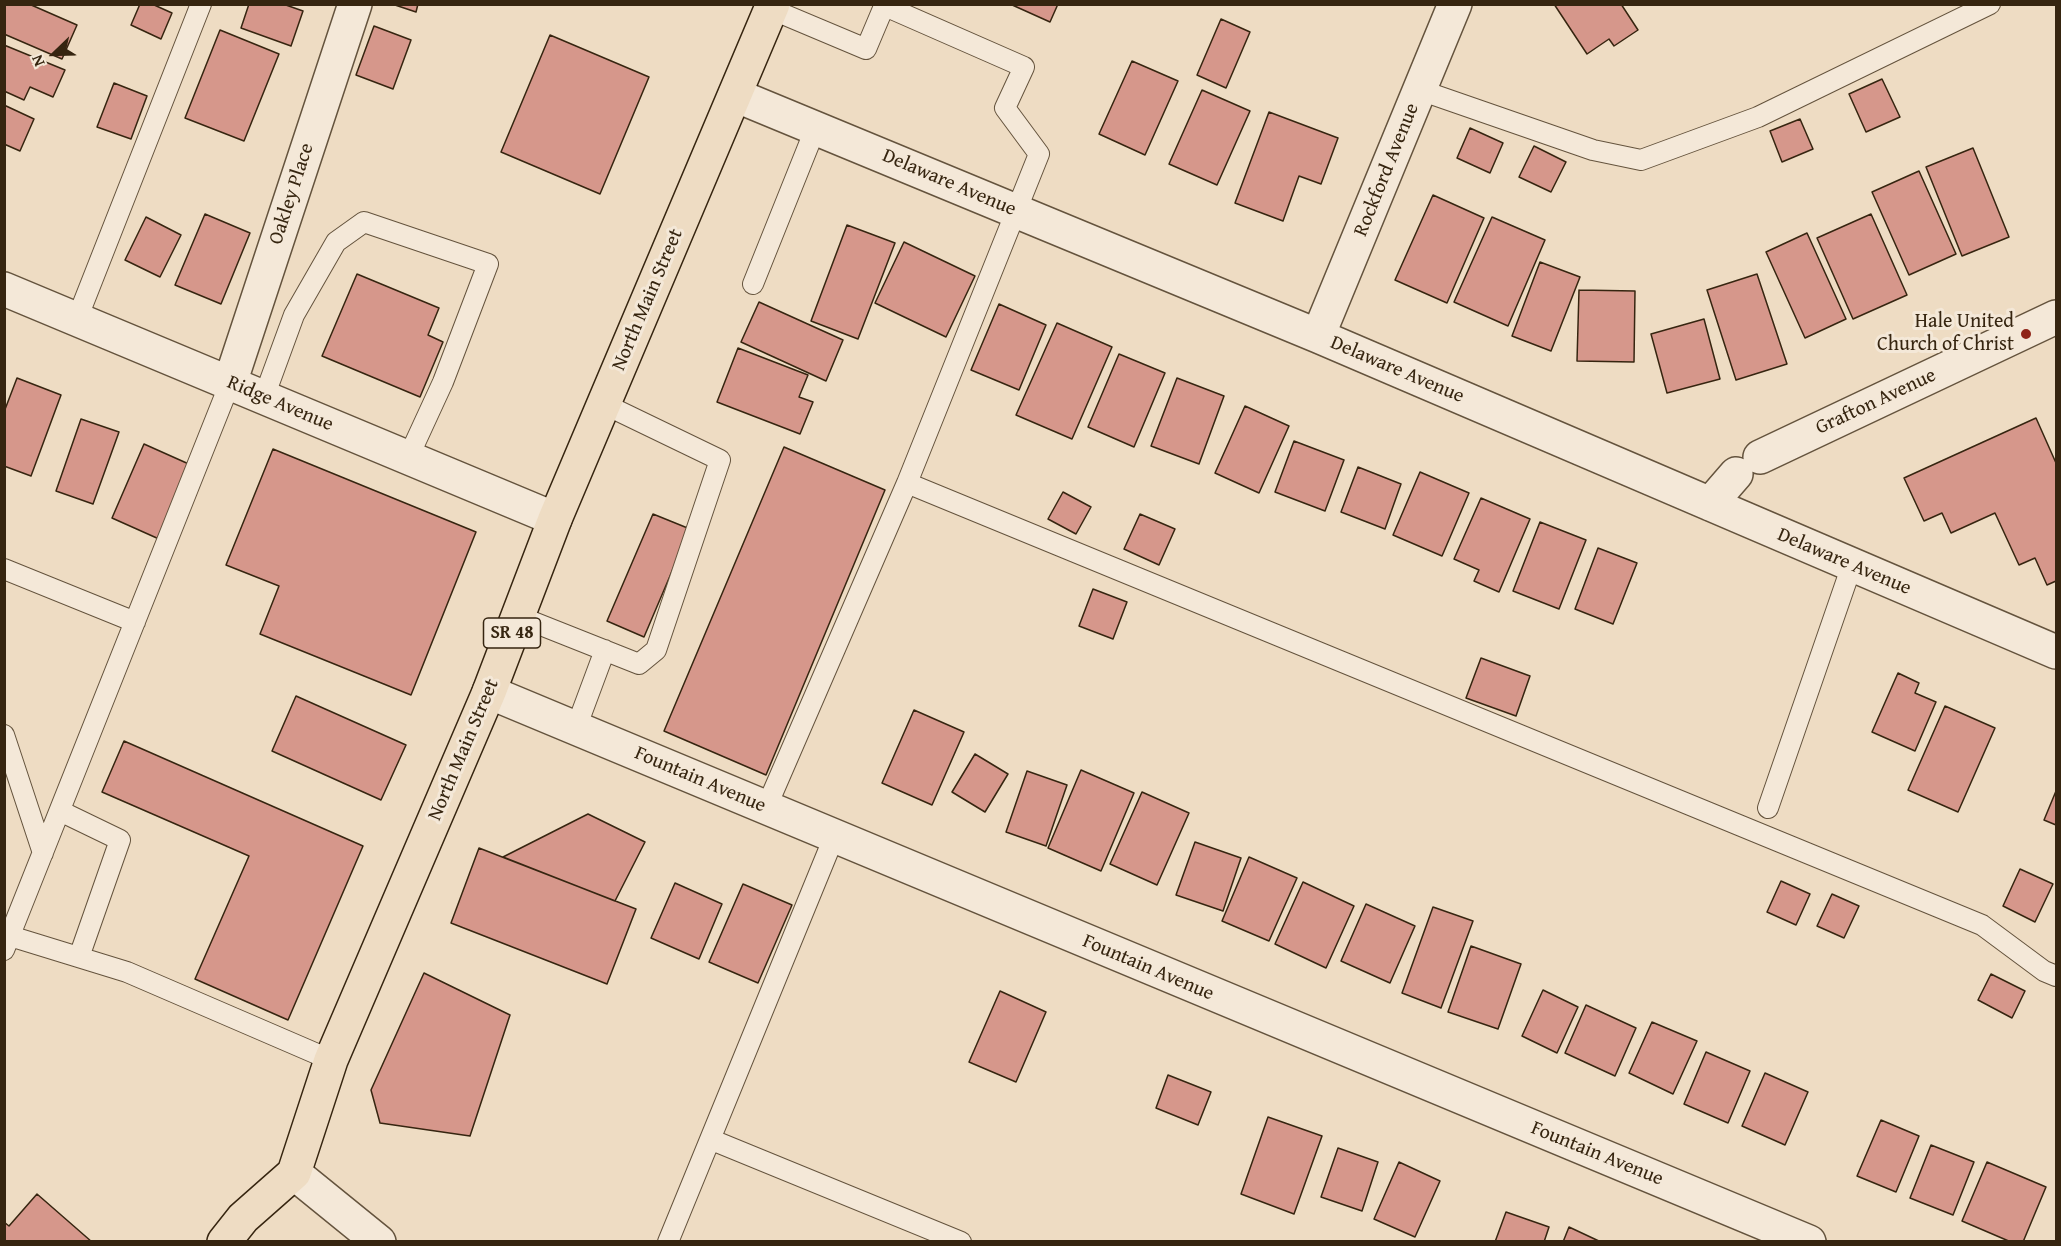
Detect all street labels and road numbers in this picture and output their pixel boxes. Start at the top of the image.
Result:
street label: Rockford Avenue [1349,100,1425,240]
street label: Oakley Place [264,140,320,248]
street label: Delaware Avenue [879,144,1019,222]
street label: North Main Street [607,225,689,375]
street label: Delaware Avenue [1327,331,1467,409]
street label: Grafton Avenue [1812,364,1940,440]
street label: Ridge Avenue [223,371,337,437]
street label: Delaware Avenue [1774,523,1914,601]
road number: SR 48 [484,618,540,648]
street label: North Main Street [423,675,505,825]
street label: Fountain Avenue [631,742,769,818]
street label: Fountain Avenue [1079,930,1217,1006]
street label: Fountain Avenue [1527,1117,1667,1191]

